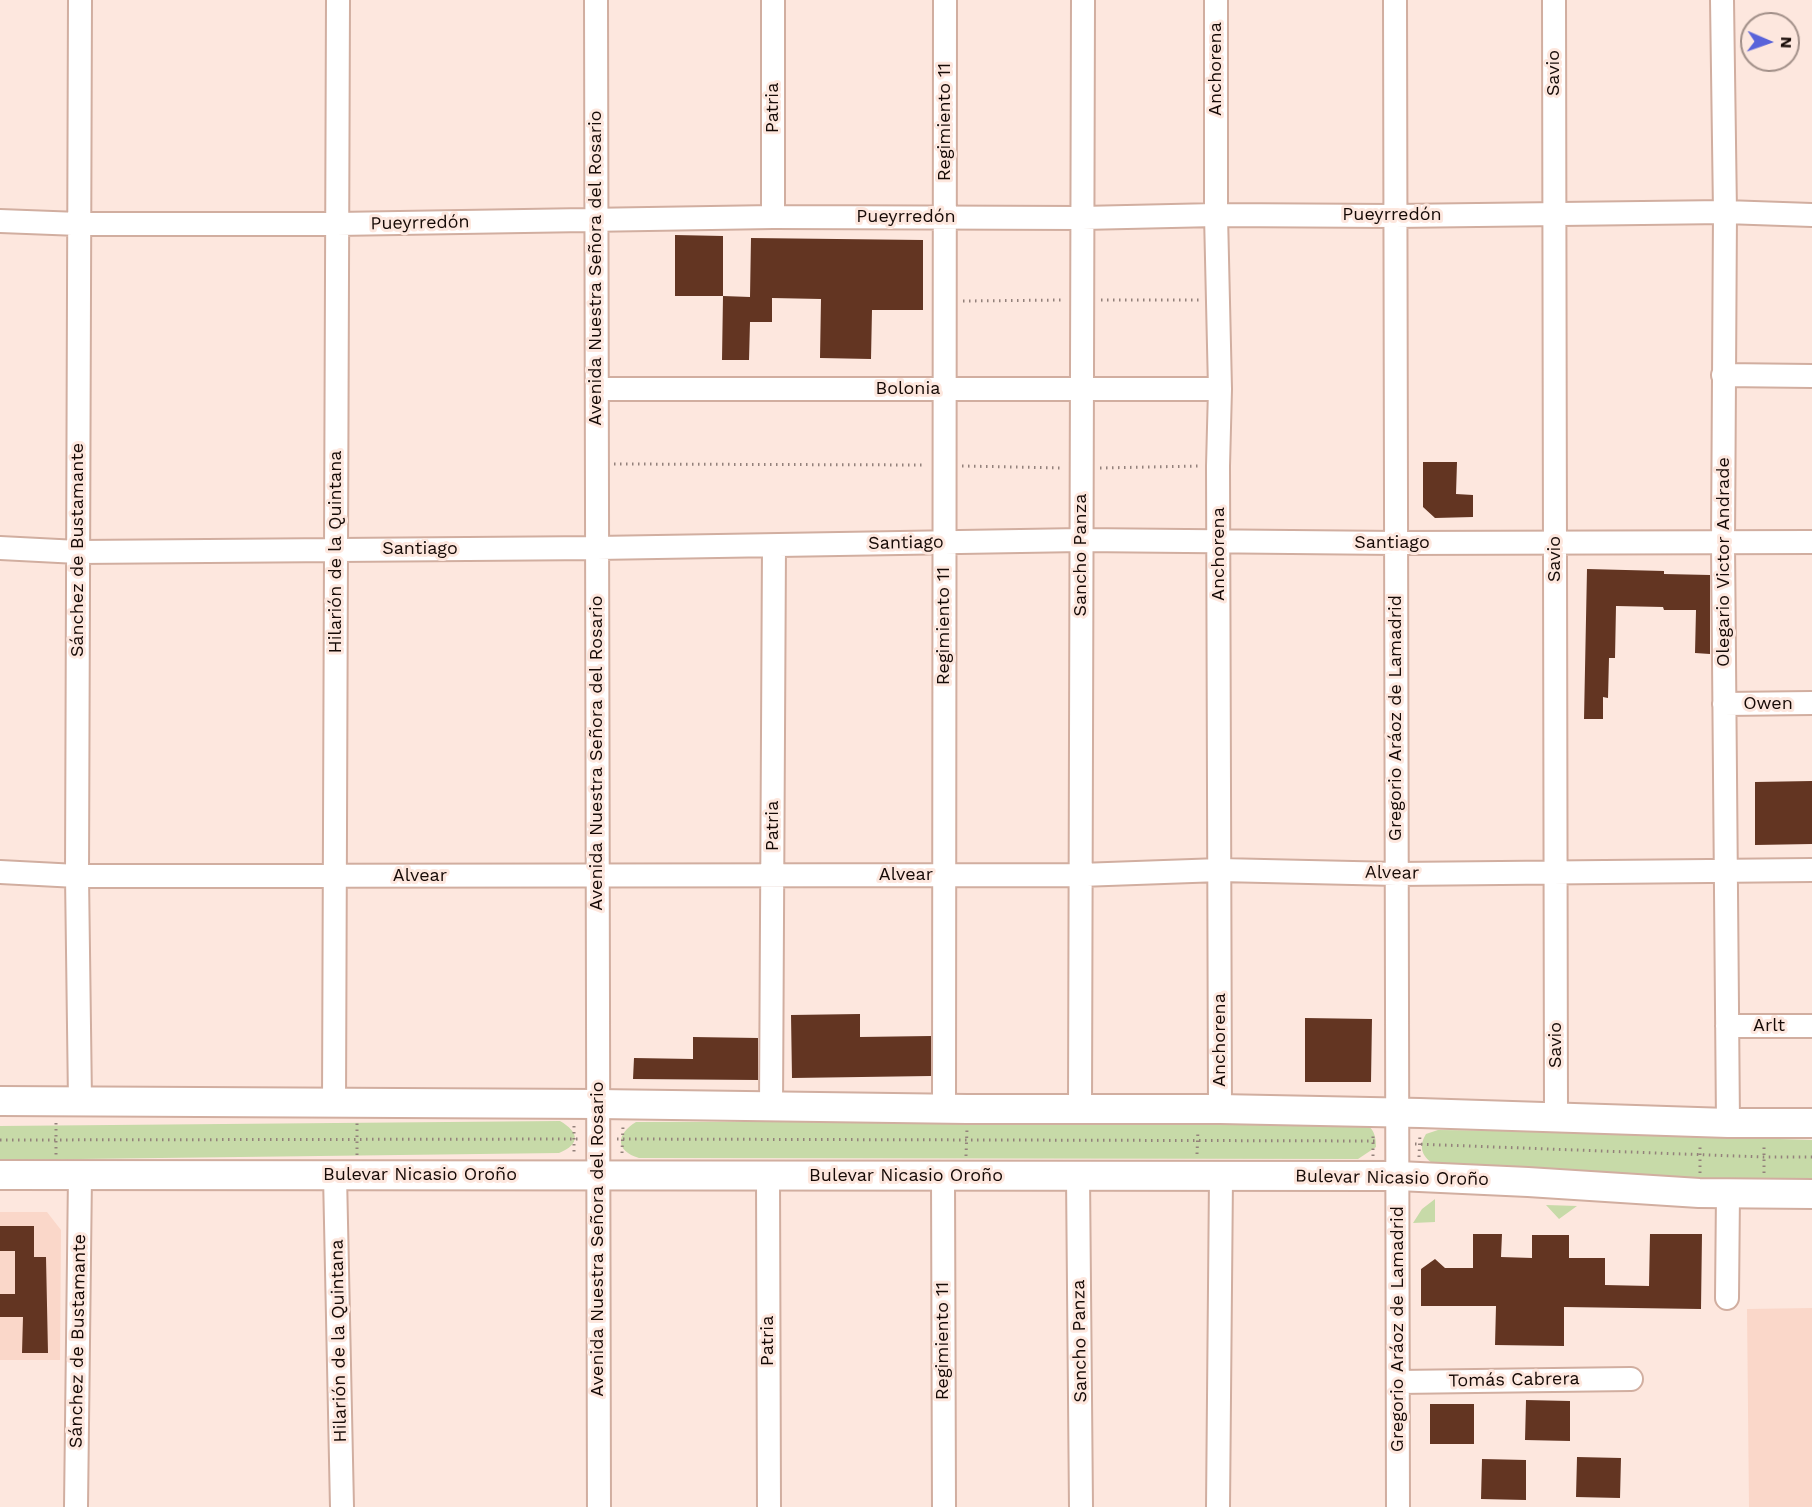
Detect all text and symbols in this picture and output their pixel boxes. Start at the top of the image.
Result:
north arrow [1740,12,1800,72]
street label: Anchorena [1205,22,1227,116]
text: N [1777,36,1796,49]
street label: Savio [1543,50,1565,96]
street label: Regimiento 11 [934,63,956,181]
street label: Patria [762,83,784,133]
street label: Avenida Nuestra Señora del Rosario [585,110,607,426]
street label: Pueyrredón [1342,204,1442,226]
street label: Pueyrredón [856,206,956,228]
street label: Pueyrredón [370,211,470,235]
street label: Bolonia [876,378,940,400]
street label: Sánchez de Bustamante [67,443,89,657]
street label: Hilarión de la Quintana [325,451,347,653]
street label: Olegario Victor Andrade [1713,457,1735,667]
street label: Sancho Panza [1070,494,1092,616]
street label: Anchorena [1208,507,1230,601]
street label: Santiago [868,532,944,554]
street label: Santiago [1354,532,1430,554]
street label: Savio [1544,536,1566,582]
street label: Santiago [382,538,458,560]
street label: Regimiento 11 [933,567,955,685]
street label: Avenida Nuestra Señora del Rosario [586,595,608,911]
street label: Gregorio Aráoz de Lamadrid [1385,595,1407,841]
street label: Owen [1743,693,1793,715]
street label: Patria [762,801,784,851]
street label: Alvear [1365,862,1419,884]
street label: Alvear [879,864,933,886]
street label: Alvear [393,865,447,887]
street label: Anchorena [1209,993,1231,1087]
street label: Arlt [1753,1015,1785,1037]
street label: Savio [1545,1022,1567,1068]
street label: Avenida Nuestra Señora del Rosario [587,1081,609,1397]
street label: Bulevar Nicasio Oroño [323,1164,517,1186]
street label: Bulevar Nicasio Oroño [809,1165,1003,1187]
street label: Bulevar Nicasio Oroño [1295,1166,1489,1190]
street label: Gregorio Aráoz de Lamadrid [1387,1206,1409,1452]
street label: Sánchez de Bustamante [65,1234,91,1448]
street label: Hilarión de la Quintana [326,1239,352,1443]
street label: Sancho Panza [1068,1279,1092,1403]
street label: Regimiento 11 [932,1282,954,1400]
street label: Patria [757,1316,779,1366]
street label: Tomás Cabrera [1448,1368,1580,1392]

